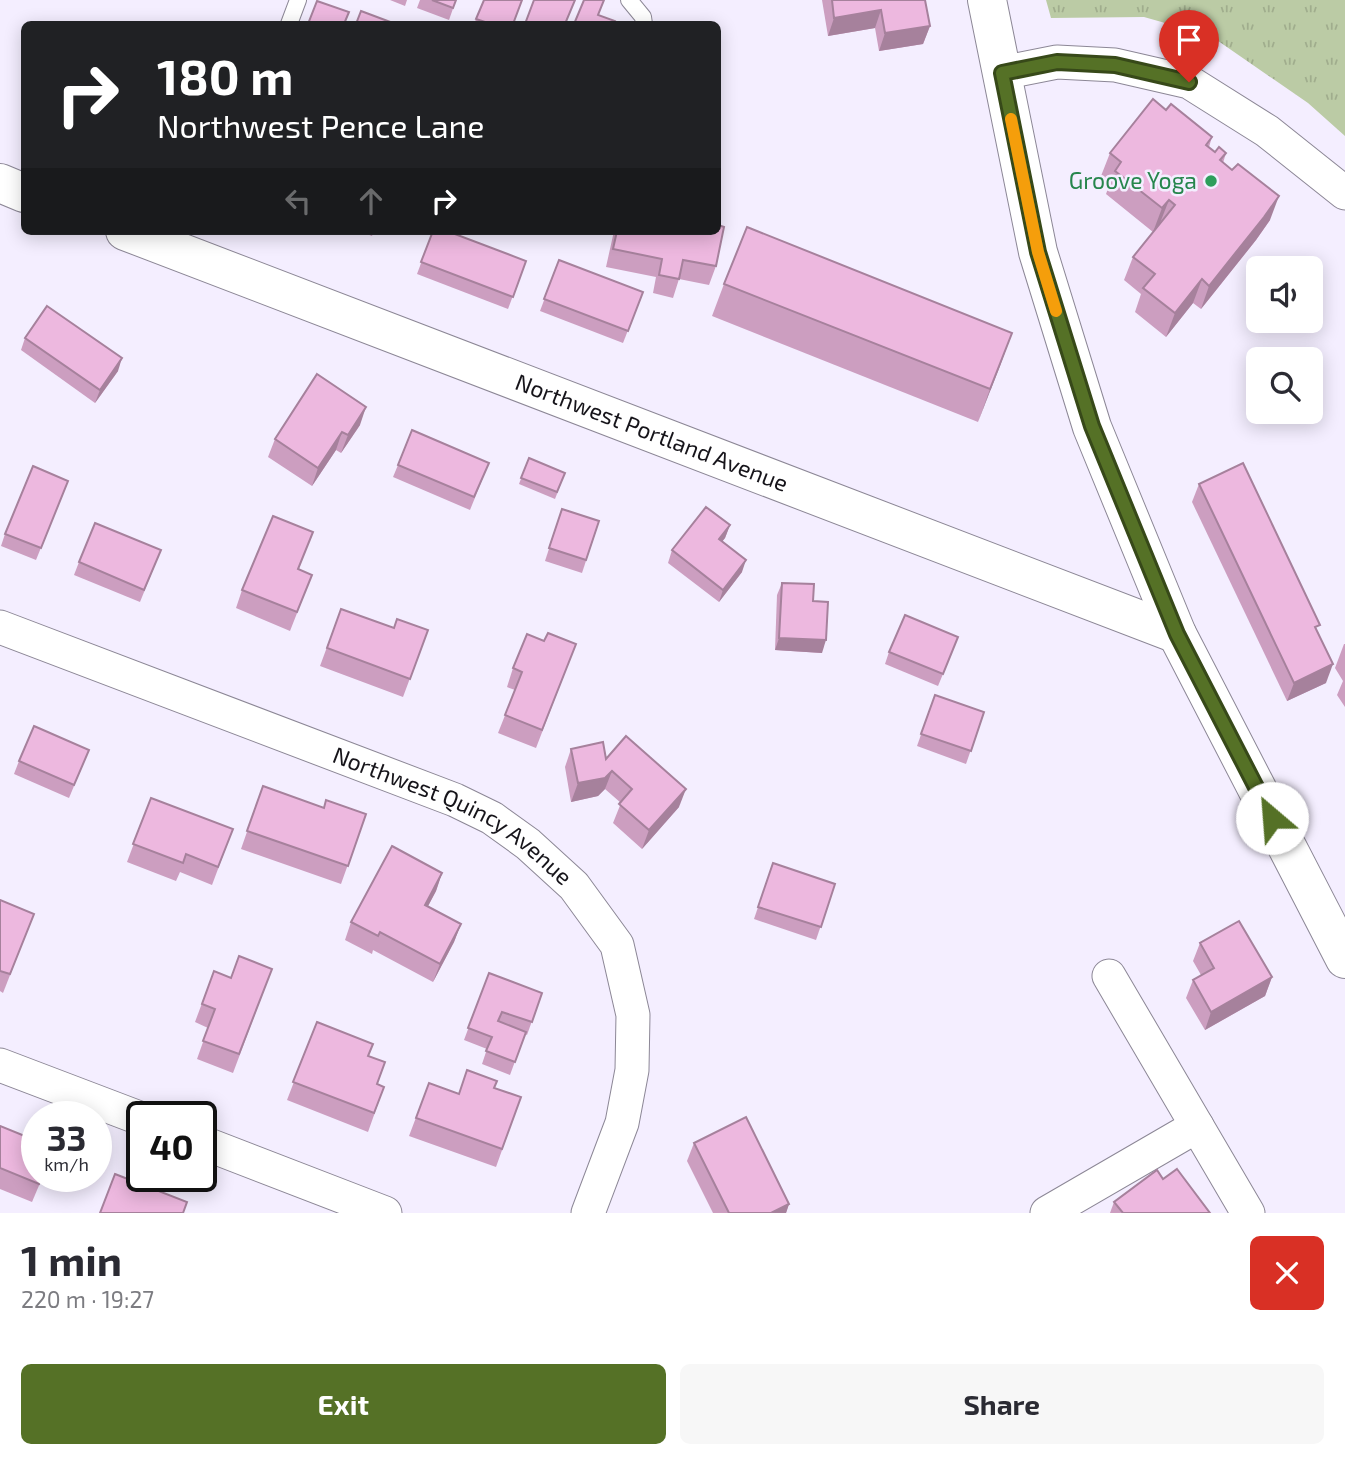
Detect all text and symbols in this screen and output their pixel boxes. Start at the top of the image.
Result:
pin [1159,10,1219,82]
icon: arrive [1170,21,1208,59]
text: 180 m [157,46,293,105]
icon: right [42,49,133,140]
text: Northwest Pence Lane [157,106,484,144]
place label: Groove Yoga [1069,166,1197,194]
marker: Groove Yoga [1203,173,1219,189]
icon: left [279,182,317,220]
icon: ahead [352,182,390,220]
icon: right [425,182,463,220]
map controls [1246,256,1323,424]
button: sound [1246,256,1323,333]
button: search [1246,347,1323,424]
street label: Northwest Portland Avenue [512,367,792,497]
street label: Northwest Quincy Avenue [329,740,578,890]
position arrow [1235,781,1309,855]
speed limit sign: 40 [126,1101,217,1192]
text: 33 [47,1116,86,1158]
text: km/h [44,1153,89,1175]
text: 1 min [21,1234,122,1284]
button: close [1250,1236,1324,1310]
text: 220 m · 19:27 [21,1285,154,1313]
button: Exit [21,1364,666,1444]
button: Share [680,1364,1324,1444]

